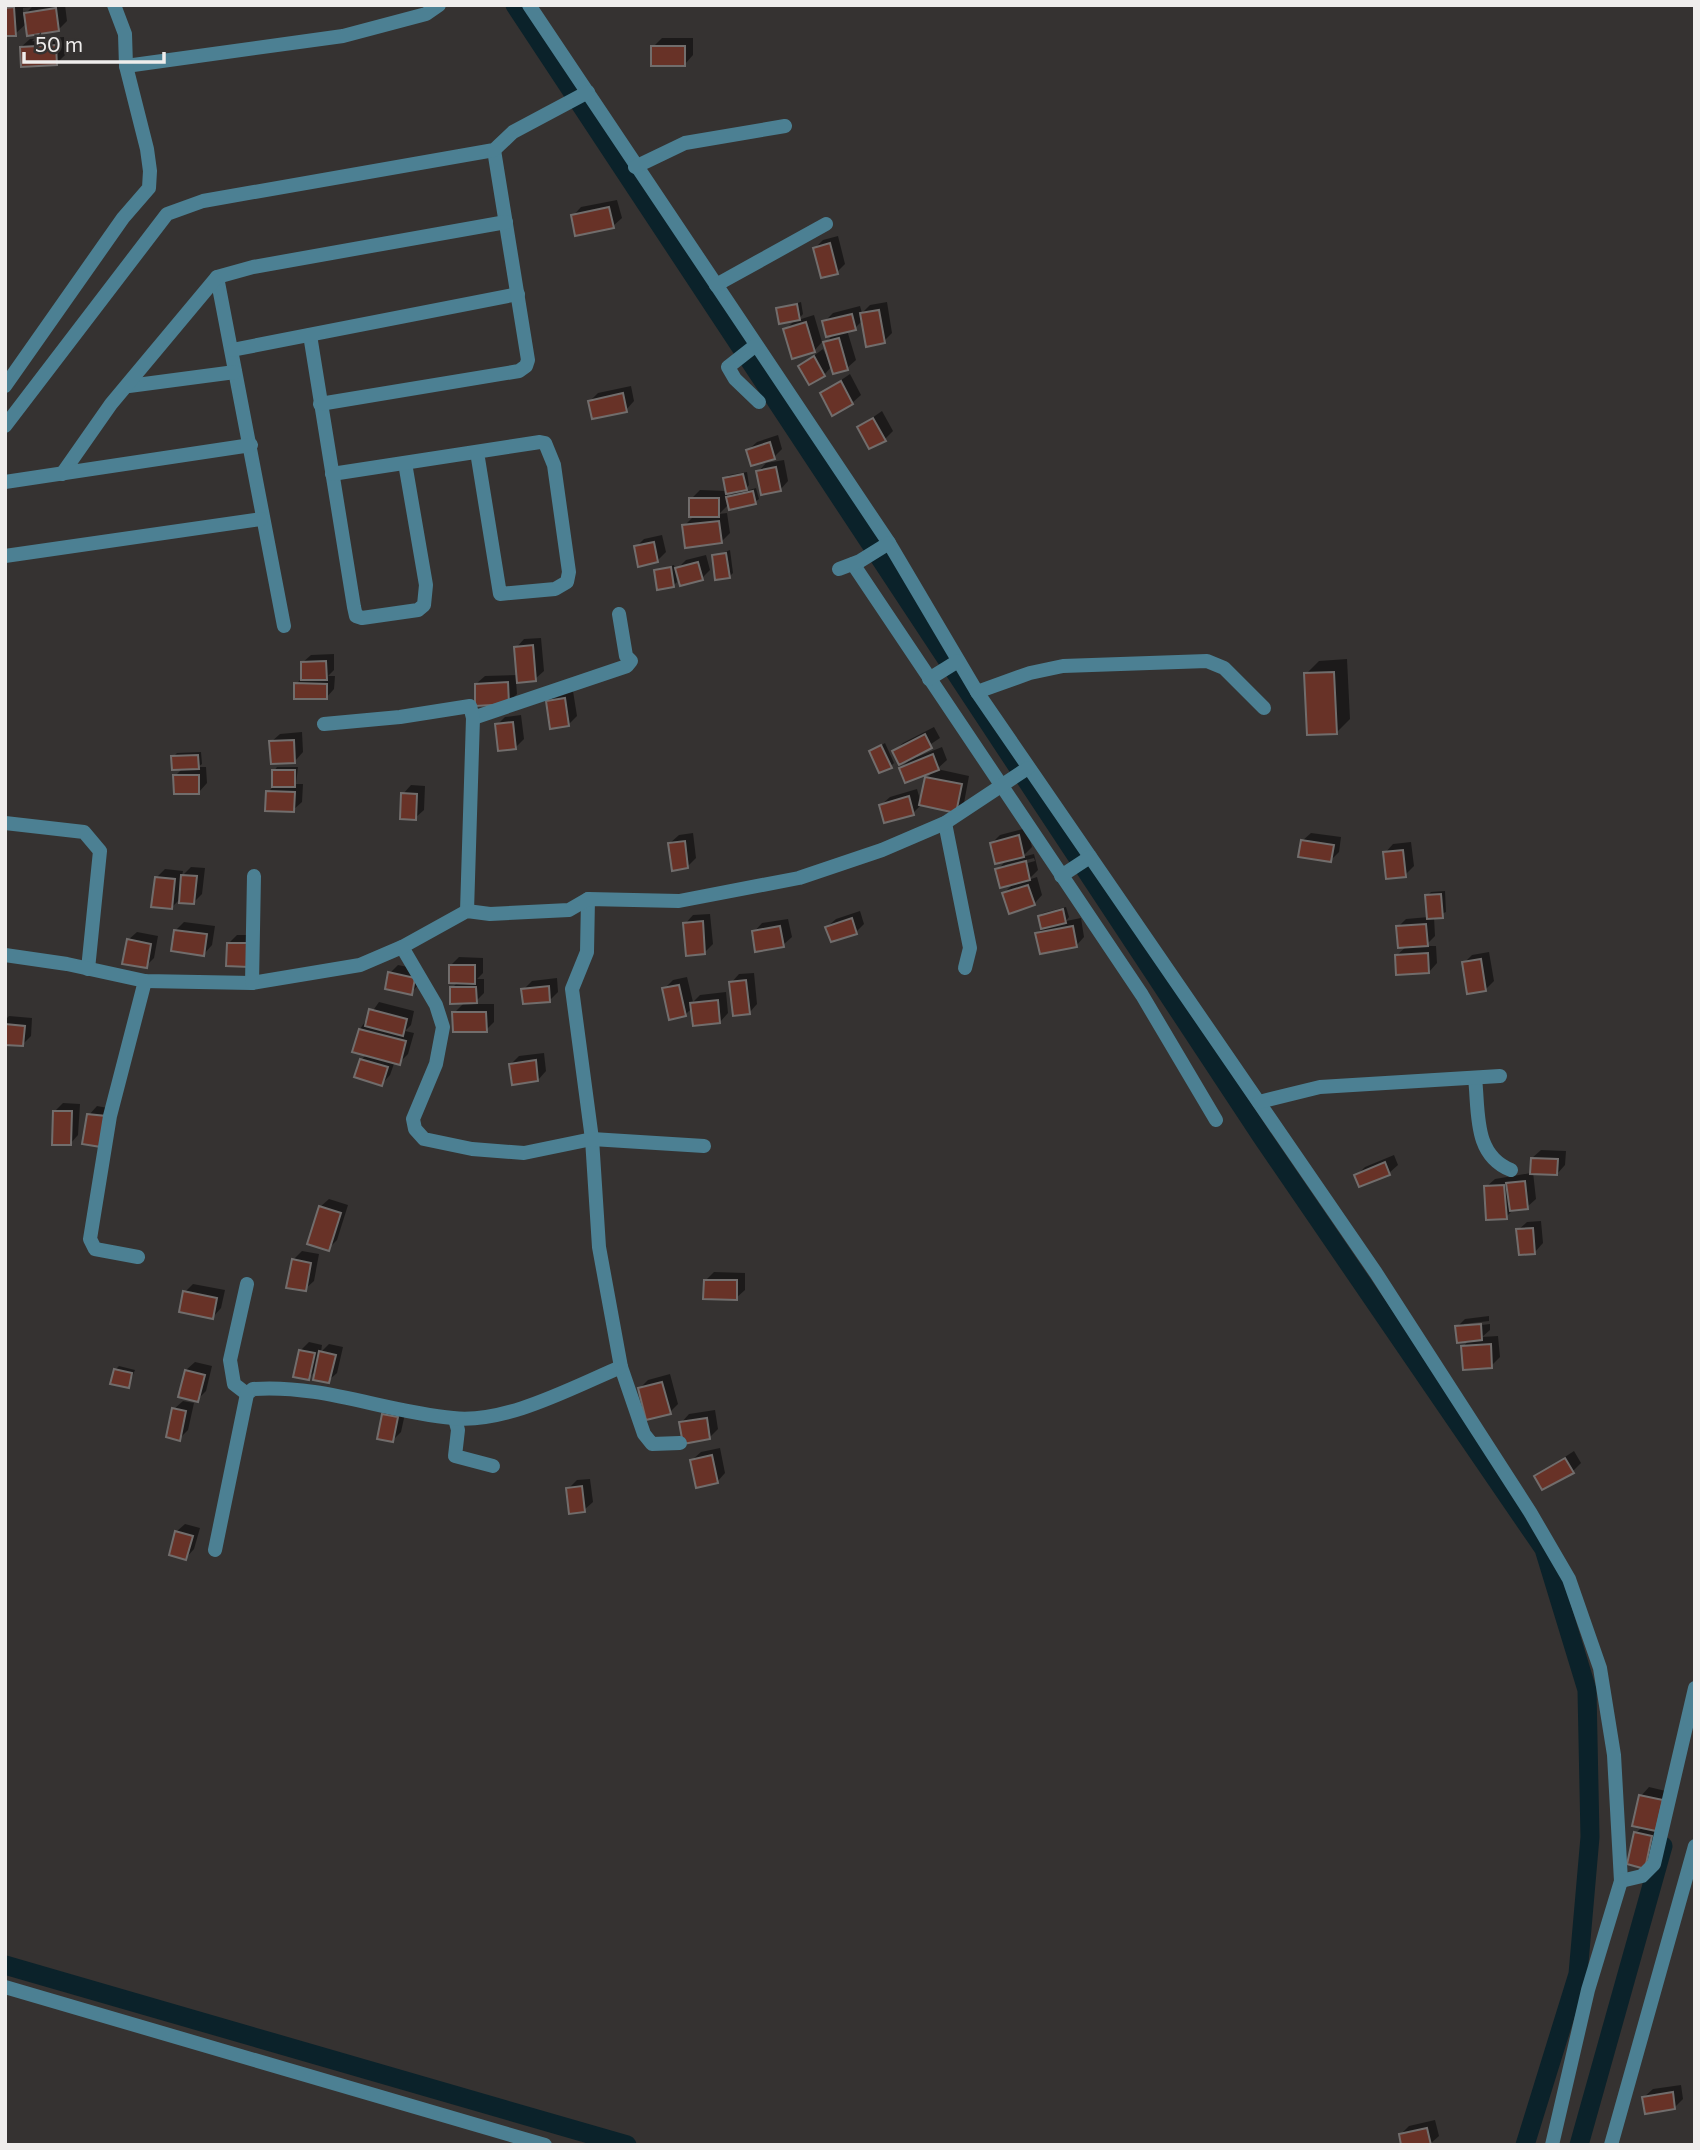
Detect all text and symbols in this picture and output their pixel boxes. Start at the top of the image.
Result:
scale bar [24,21,164,65]
text: 50 m [35,31,83,56]

